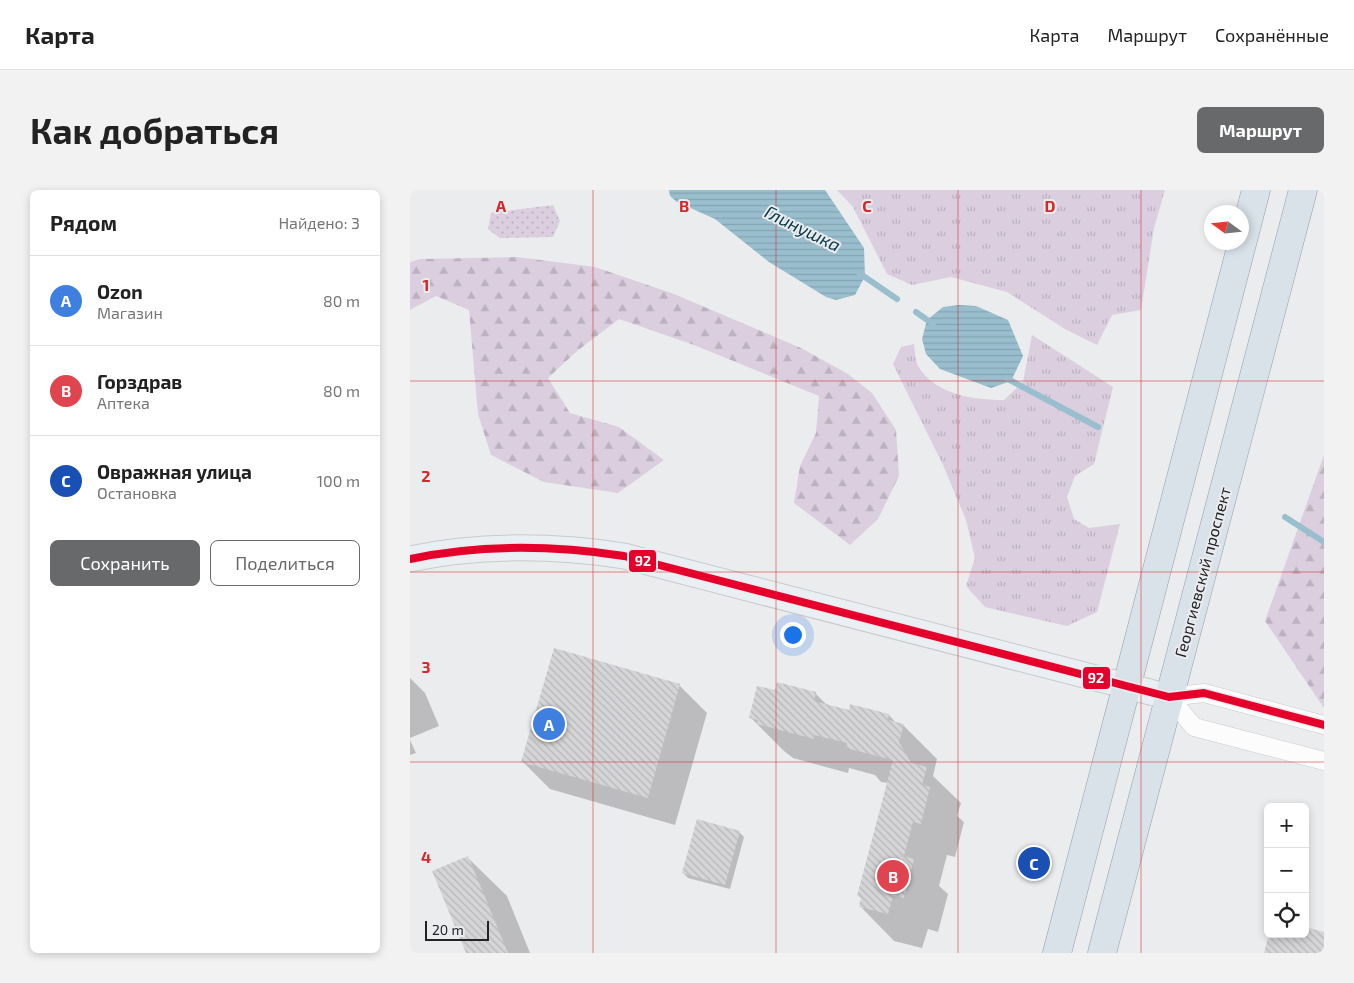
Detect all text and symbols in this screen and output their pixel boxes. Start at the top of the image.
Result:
text: Карта [25,20,95,49]
text: Карта [1029,24,1079,46]
text: Маршрут [1107,24,1187,46]
text: Сохранённые [1215,24,1329,46]
button: Маршрут [1197,107,1324,153]
text: Как добраться [30,109,279,151]
text: A [496,196,507,215]
text: B [679,196,689,215]
text: C [862,196,872,215]
text: D [1045,196,1056,215]
water label: Глинушка [761,200,845,256]
north arrow [1204,205,1249,250]
text: Рядом [50,210,117,235]
text: Найдено: 3 [278,213,360,232]
text: 1 [423,275,429,294]
text: Ozon [97,280,143,303]
text: A [61,291,71,310]
text: 80 m [323,291,360,310]
text: Магазин [97,303,163,322]
text: Горздрав [97,370,182,393]
text: B [61,381,71,400]
text: 80 m [323,381,360,400]
text: Аптека [97,393,150,412]
text: Овражная улица [97,460,252,483]
text: 2 [421,466,431,485]
text: C [61,471,71,490]
text: 100 m [317,471,360,490]
text: Остановка [97,483,177,502]
street label: Георгиевский проспект [1170,485,1234,659]
button: Сохранить [50,540,200,586]
button: Поделиться [210,540,360,586]
line badge: 92 [628,549,657,573]
text: 92 [635,552,651,569]
your location [780,622,806,648]
text: 3 [421,657,431,676]
line badge: 92 [1082,666,1111,690]
text: 92 [1088,669,1104,686]
pin: A [533,705,565,743]
map controls [1264,803,1309,938]
button: + [1264,803,1309,848]
pin: C [1018,844,1050,882]
text: 4 [421,847,431,866]
button: − [1264,848,1309,893]
pin: B [877,857,909,895]
button: locate [1264,893,1309,938]
scale bar [425,918,489,941]
text: 20 m [432,921,464,938]

